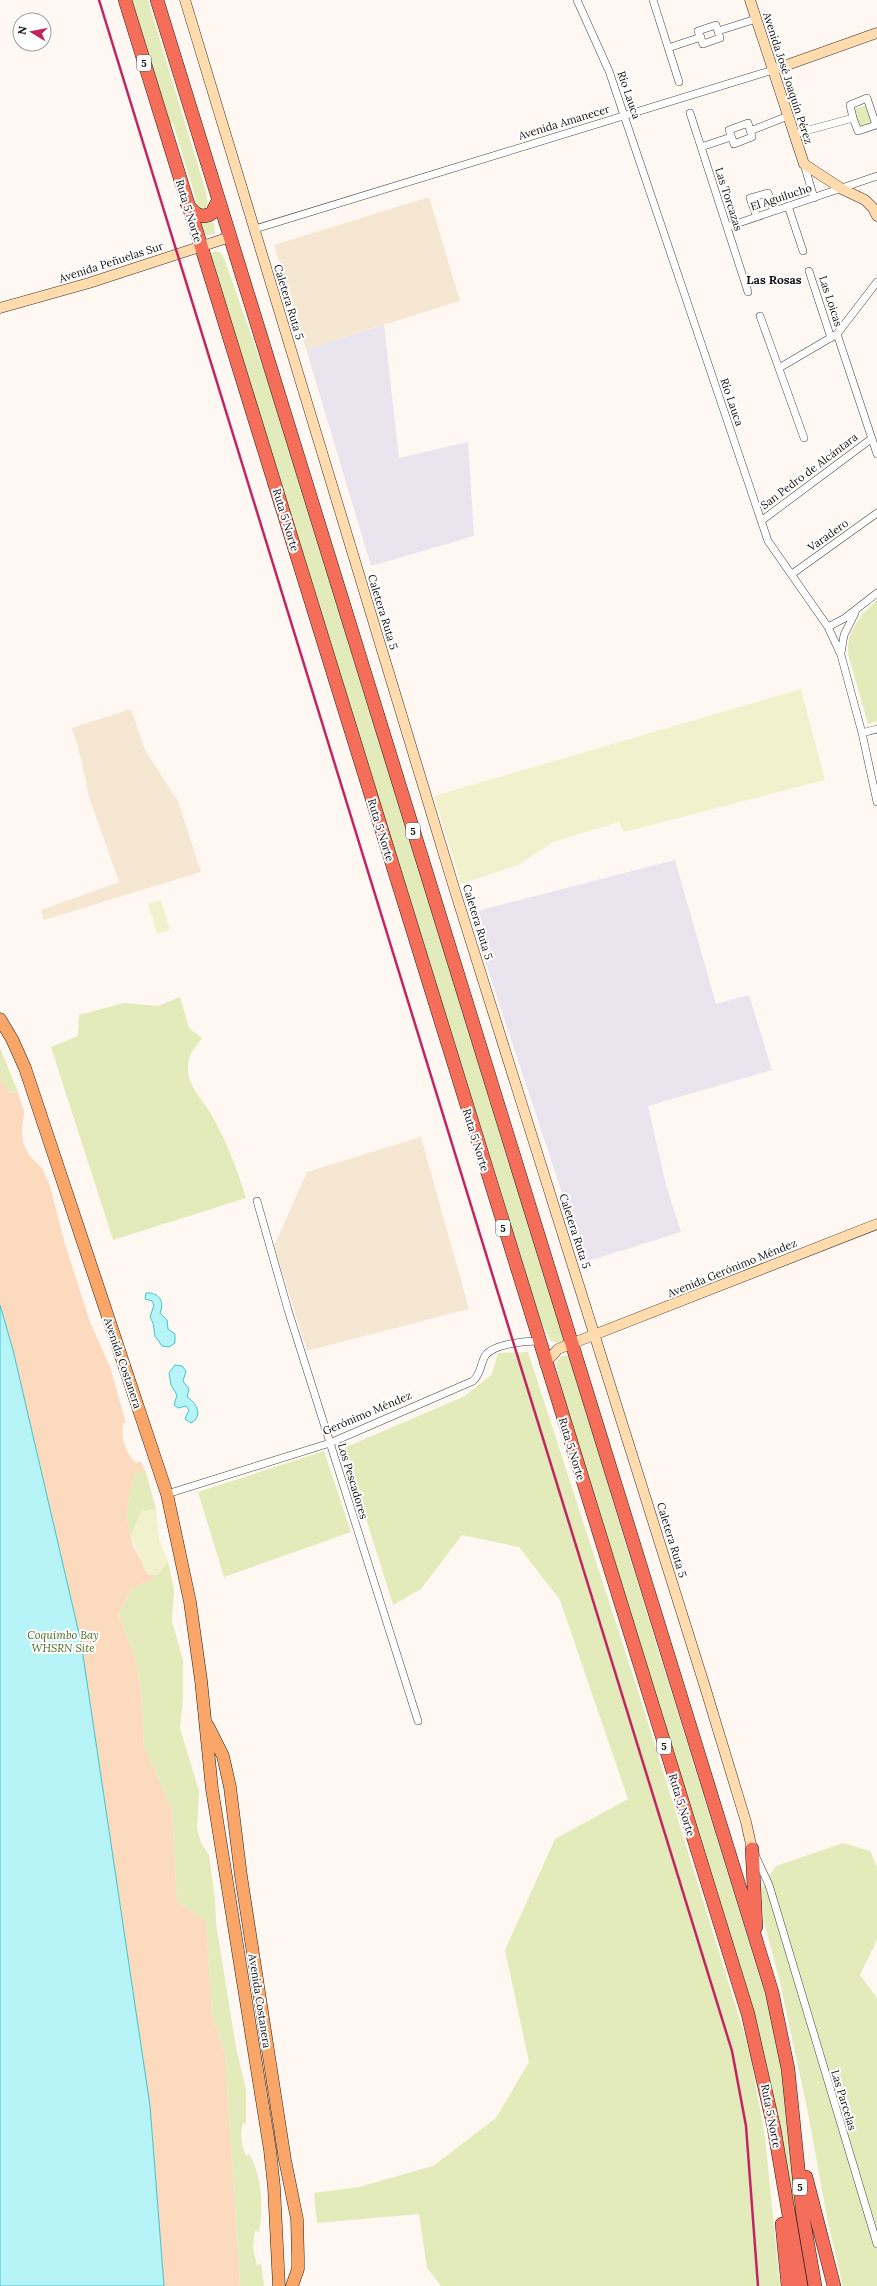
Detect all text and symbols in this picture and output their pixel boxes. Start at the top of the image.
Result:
street label: Avenida José Joaquín Pérez [760,9,816,146]
north arrow [12,12,52,52]
text: N [15,24,30,36]
road number: 5 [137,55,151,71]
street label: Río Lauca [614,69,644,121]
street label: Avenida Amanecer [516,101,611,143]
street label: Las Torcazas [712,166,746,232]
street label: Ruta 5 Norte [173,178,205,244]
street label: El Aguilucho [748,180,814,214]
street label: Avenida Peñuelas Sur [56,238,165,286]
street label: Caletera Ruta 5 [271,263,307,341]
district label: Las Rosas [746,272,802,287]
street label: Las Loicas [816,274,846,328]
street label: Río Lauca [717,376,747,428]
street label: San Pedro de Alcántara [758,430,861,512]
street label: Ruta 5 Norte [270,487,302,553]
street label: Varadero [804,516,851,555]
street label: Caletera Ruta 5 [365,573,401,651]
street label: Ruta 5 Norte [365,797,397,863]
road number: 5 [406,823,420,839]
street label: Caletera Ruta 5 [460,883,496,961]
street label: Ruta 5 Norte [460,1107,492,1173]
street label: Caletera Ruta 5 [556,1192,594,1270]
road number: 5 [496,1220,510,1236]
street label: Avenida Gerónimo Méndez [664,1235,799,1301]
street label: Avenida Costanera [101,1315,145,1411]
street label: Gerónimo Méndez [320,1388,414,1438]
street label: Ruta 5 Norte [556,1416,588,1482]
street label: Los Pescadores [335,1441,371,1521]
street label: Caletera Ruta 5 [654,1501,690,1579]
park label: Coquimbo Bay WHSRN Site [27,1628,99,1655]
road number: 5 [657,1738,671,1754]
street label: Ruta 5 Norte [666,1772,698,1838]
street label: Avenida Costanera [245,1952,274,2049]
street label: Las Parcelas [828,2068,860,2132]
street label: Ruta 5 Norte [758,2083,784,2149]
road number: 5 [793,2179,807,2195]

